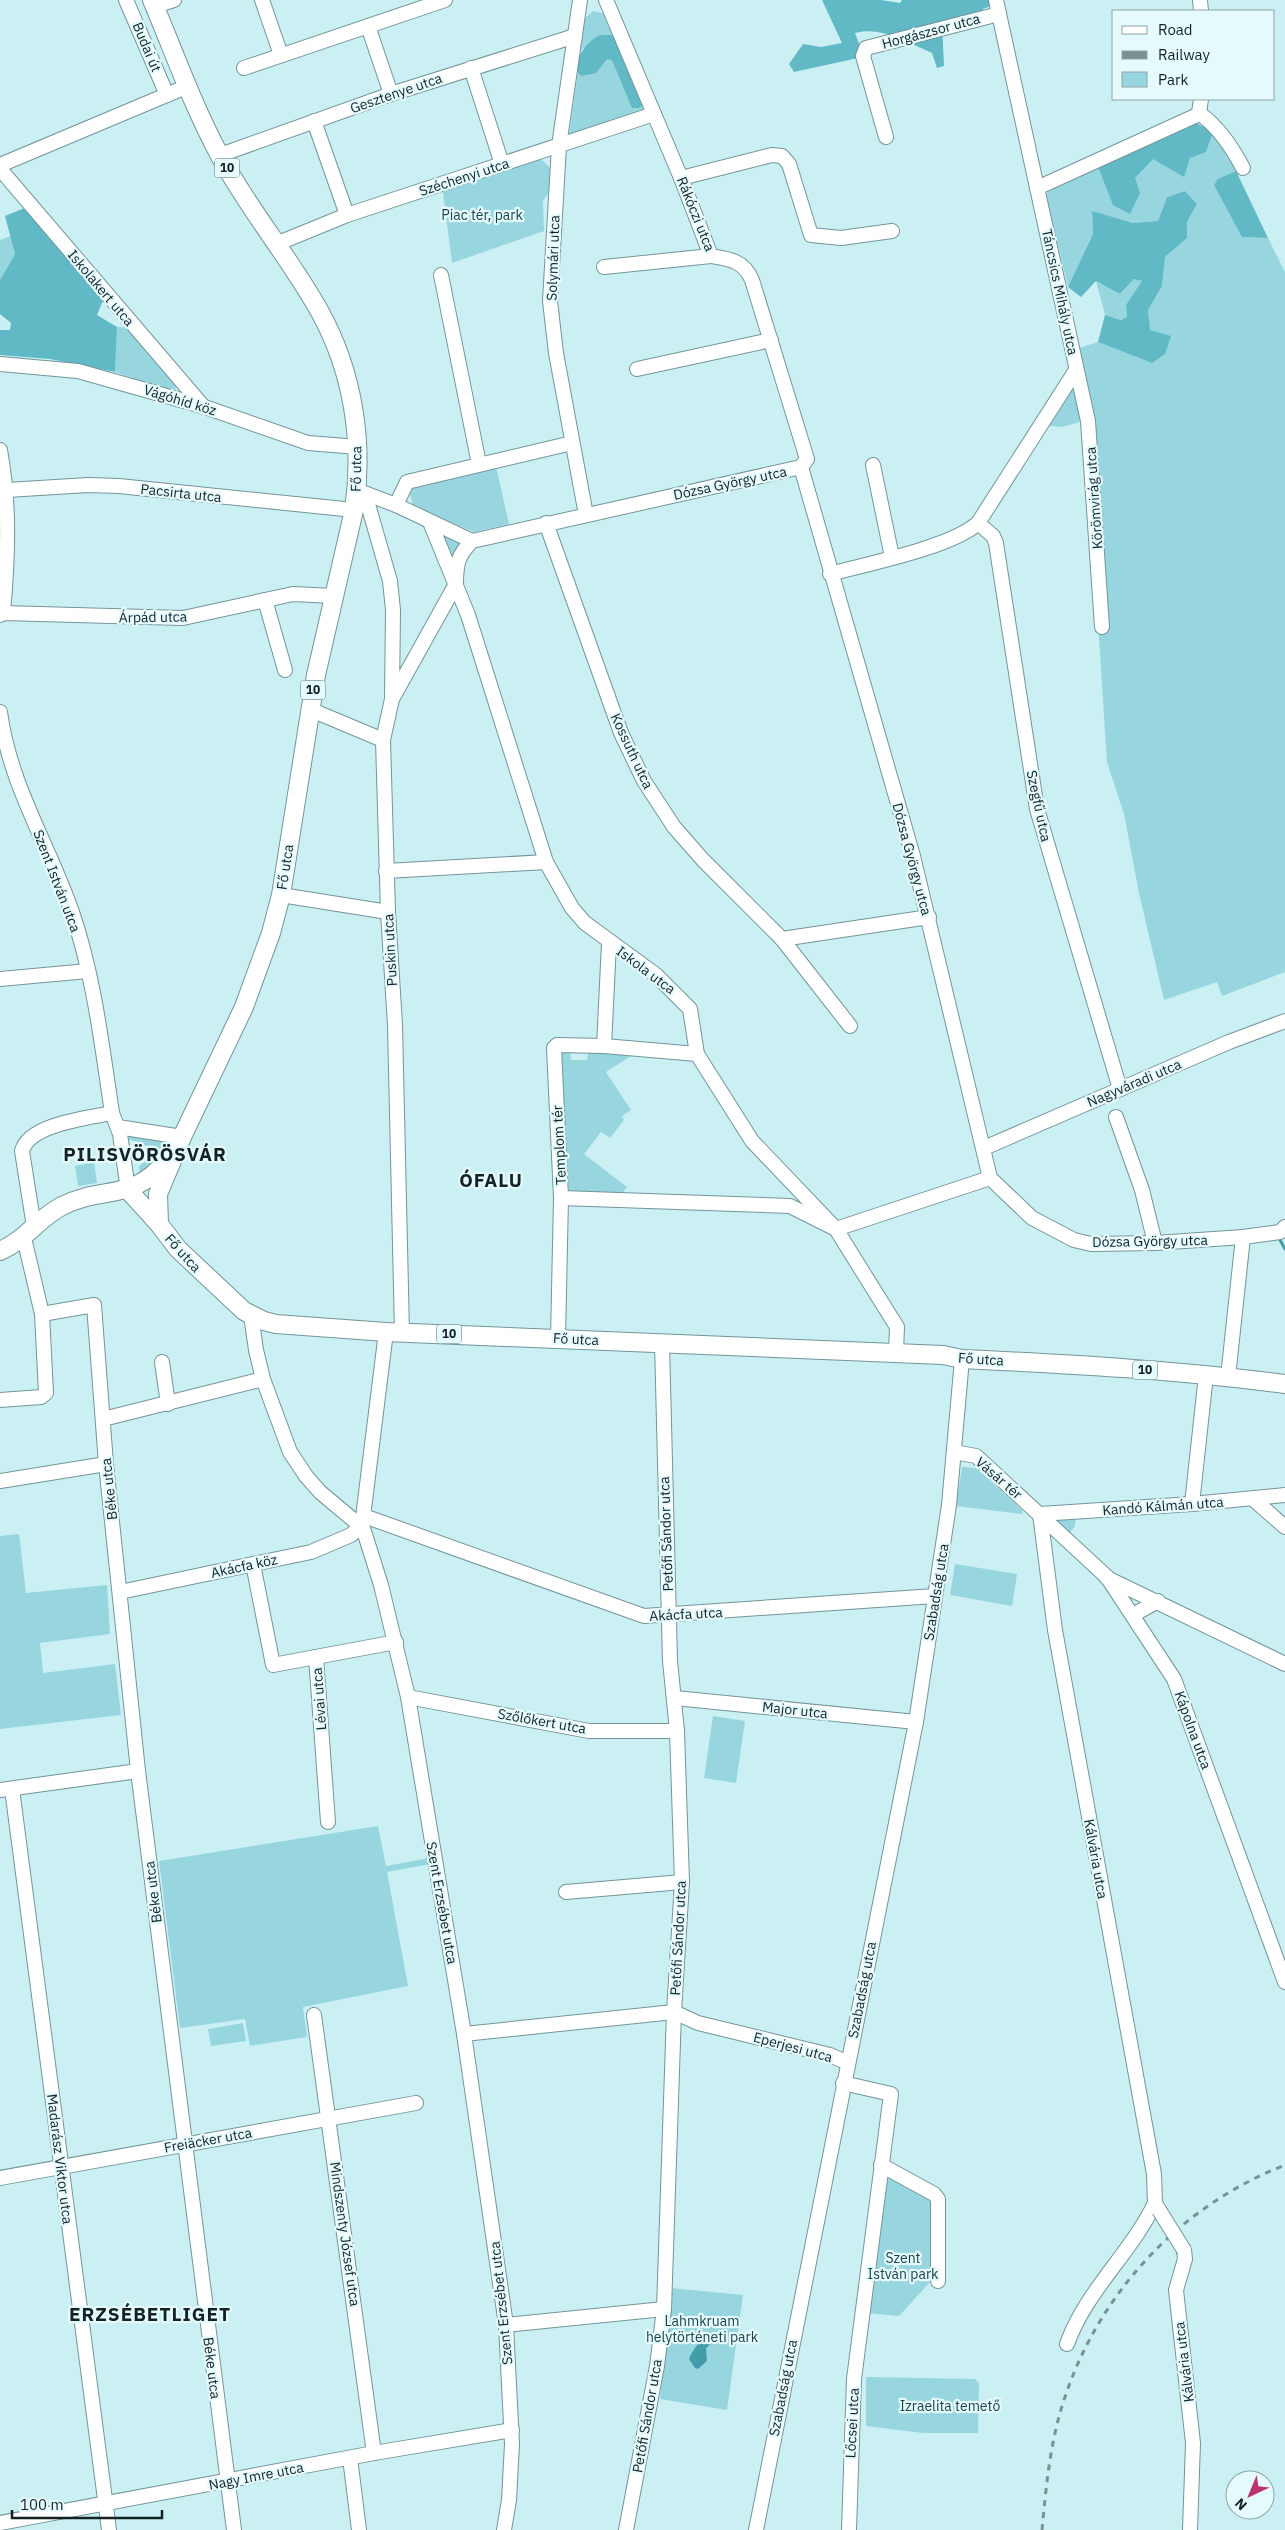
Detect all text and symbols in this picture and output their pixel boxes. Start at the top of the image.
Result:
street label: Horgászsor utca [880,9,983,53]
legend [1112,10,1275,100]
street label: Budai út [128,19,166,75]
text: Road [1158,20,1193,39]
text: Railway [1158,45,1211,64]
street label: Gesztenye utca [348,69,445,117]
text: Park [1158,70,1188,89]
street label: Széchenyi utca [417,154,512,200]
road number: 10 [214,158,240,178]
street label: Rákóczi utca [673,174,719,254]
park label: Piac tér, park [441,206,523,224]
street label: Solymári utca [543,214,564,301]
street label: Táncsics Mihály utca [1038,227,1082,357]
street label: Iskolakert utca [64,246,139,330]
street label: Vágóhíd köz [141,380,219,420]
street label: Fő utca [347,445,365,492]
street label: Körömvirág utca [1081,446,1107,550]
street label: Dózsa György utca [672,462,789,504]
street label: Pacsirta utca [140,480,223,506]
street label: Árpád utca [119,606,188,627]
road number: 10 [300,680,326,700]
street label: Kossuth utca [607,710,658,792]
street label: Szegfű utca [1023,769,1055,844]
street label: Dózsa György utca [888,801,936,918]
street label: Szent István utca [29,827,85,935]
street label: Fő utca [273,842,298,891]
street label: Puskin utca [379,913,401,987]
street label: Iskola utca [613,942,680,998]
street label: Nagyváradi utca [1084,1055,1184,1111]
street label: Templom tér [548,1105,570,1185]
district label: PILISVÖRÖSVÁR [63,1142,227,1166]
district label: ÓFALU [459,1168,523,1192]
street label: Fő utca [161,1230,205,1276]
street label: Dózsa György utca [1092,1231,1208,1251]
road number: 10 [436,1325,462,1344]
street label: Fő utca [553,1329,600,1349]
street label: Fő utca [957,1348,1005,1370]
road number: 10 [1132,1360,1158,1380]
street label: Vásár tér [972,1453,1026,1503]
street label: Béke utca [97,1457,121,1521]
street label: Petőfi Sándor utca [655,1476,677,1592]
street label: Kandó Kálmán utca [1102,1493,1225,1519]
street label: Szabadság utca [919,1542,953,1642]
street label: Akácfa köz [209,1550,279,1582]
street label: Akácfa utca [649,1603,724,1625]
street label: Lévai utca [308,1667,330,1731]
street label: Kápolna utca [1171,1688,1216,1772]
street label: Major utca [761,1698,829,1722]
street label: Szőlőkert utca [496,1704,588,1738]
street label: Kálvária utca [1080,1818,1112,1901]
street label: Szent Erzsébet utca [422,1840,462,1966]
street label: Béke utca [140,1859,166,1924]
street label: Petőfi Sándor utca [666,1880,690,1996]
street label: Szabadság utca [844,1940,880,2040]
street label: Eperjesi utca [751,2028,835,2066]
street label: Madarász Viktor utca [43,2093,77,2226]
street label: Freiäcker utca [163,2123,254,2157]
street label: Mindszenty József utca [326,2161,364,2308]
street label: Szent Erzsébet utca [486,2240,516,2366]
park label: Szent István park [868,2249,939,2283]
district label: ERZSÉBETLIGET [69,2302,231,2326]
park label: Lahmkruam helytörténeti park [646,2312,759,2346]
street label: Kálvária utca [1170,2320,1198,2403]
street label: Béke utca [199,2336,225,2401]
street label: Szabadság utca [765,2338,801,2438]
street label: Petőfi Sándor utca [628,2357,666,2474]
street label: Lőcsei utca [841,2387,863,2459]
park label: Izraelita temető [900,2397,1000,2415]
street label: Nagy Imre utca [207,2458,306,2494]
north arrow [1225,2470,1275,2520]
scale bar [12,2488,162,2520]
text: N [1231,2494,1251,2514]
text: 100 m [20,2495,64,2514]

